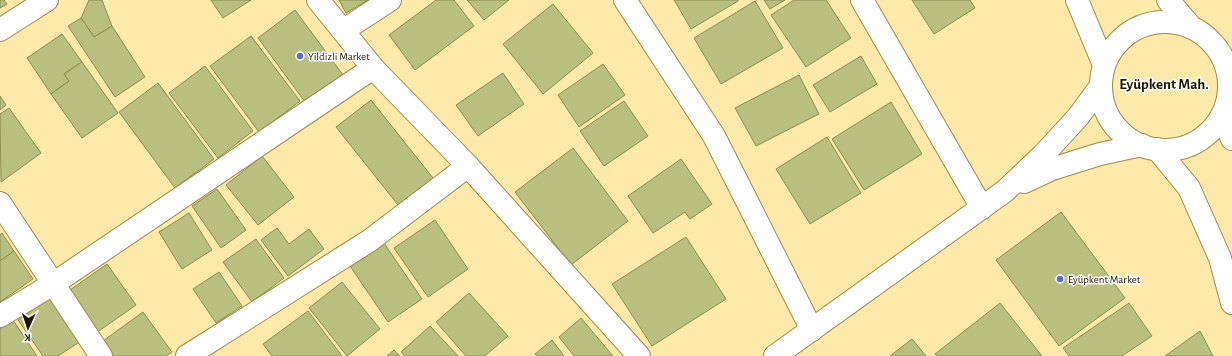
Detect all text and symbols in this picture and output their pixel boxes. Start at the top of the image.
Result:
marker: Yildizli Market [295,51,305,61]
place label: Yildizli Market [308,51,370,62]
district label: Eyüpkent Mah. [1119,77,1209,92]
marker: Eyüpkent Market [1055,274,1065,284]
place label: Eyüpkent Market [1068,274,1141,285]
north arrow [8,308,48,348]
text: K [23,332,31,343]

